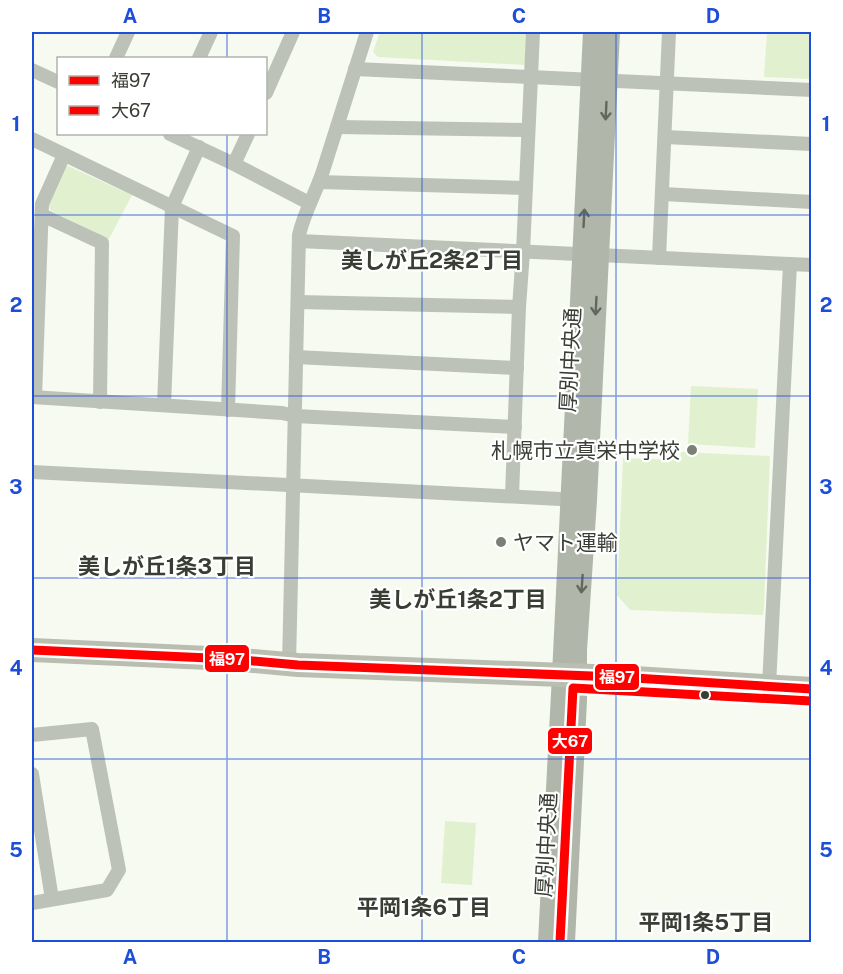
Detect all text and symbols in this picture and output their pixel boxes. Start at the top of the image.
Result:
text: A [123,4,137,28]
text: B [317,4,331,28]
text: C [512,4,526,28]
text: D [706,4,720,28]
legend [57,57,267,135]
text: 福97 [111,70,151,91]
text: 大67 [111,100,151,121]
one-way arrow [601,100,612,120]
text: 1 [12,112,20,136]
text: 1 [822,112,830,136]
one-way arrow [578,208,589,228]
district label: 美しが丘2条2丁目 [341,247,523,273]
text: 2 [10,293,22,317]
text: 2 [820,293,832,317]
one-way arrow [591,295,602,315]
street label: 厚別中央通 [555,307,585,413]
place label: 札幌市立真栄中学校 [491,438,680,463]
marker: 札幌市立真栄中学校 [685,443,699,457]
text: 3 [9,475,23,499]
text: 3 [819,475,833,499]
place label: ヤマト運輸 [513,530,618,555]
marker: ヤマト運輸 [494,535,508,549]
district label: 美しが丘1条3丁目 [78,553,256,579]
one-way arrow [576,574,587,594]
district label: 美しが丘1条2丁目 [369,586,547,612]
line badge: 福97 [204,644,250,673]
text: 福97 [209,650,245,669]
text: 4 [9,656,23,680]
text: 4 [819,656,833,680]
line badge: 福97 [594,663,640,691]
text: 福97 [599,668,635,687]
unlabelled marker [699,689,711,701]
line badge: 大67 [547,727,593,755]
text: 大67 [552,732,588,751]
street label: 厚別中央通 [531,792,561,898]
text: 5 [9,838,23,862]
text: 5 [819,838,833,862]
district label: 平岡1条6丁目 [357,894,491,920]
district label: 平岡1条5丁目 [639,909,773,935]
text: A [123,945,137,969]
text: B [317,945,331,969]
text: C [512,945,526,969]
text: D [706,945,720,969]

